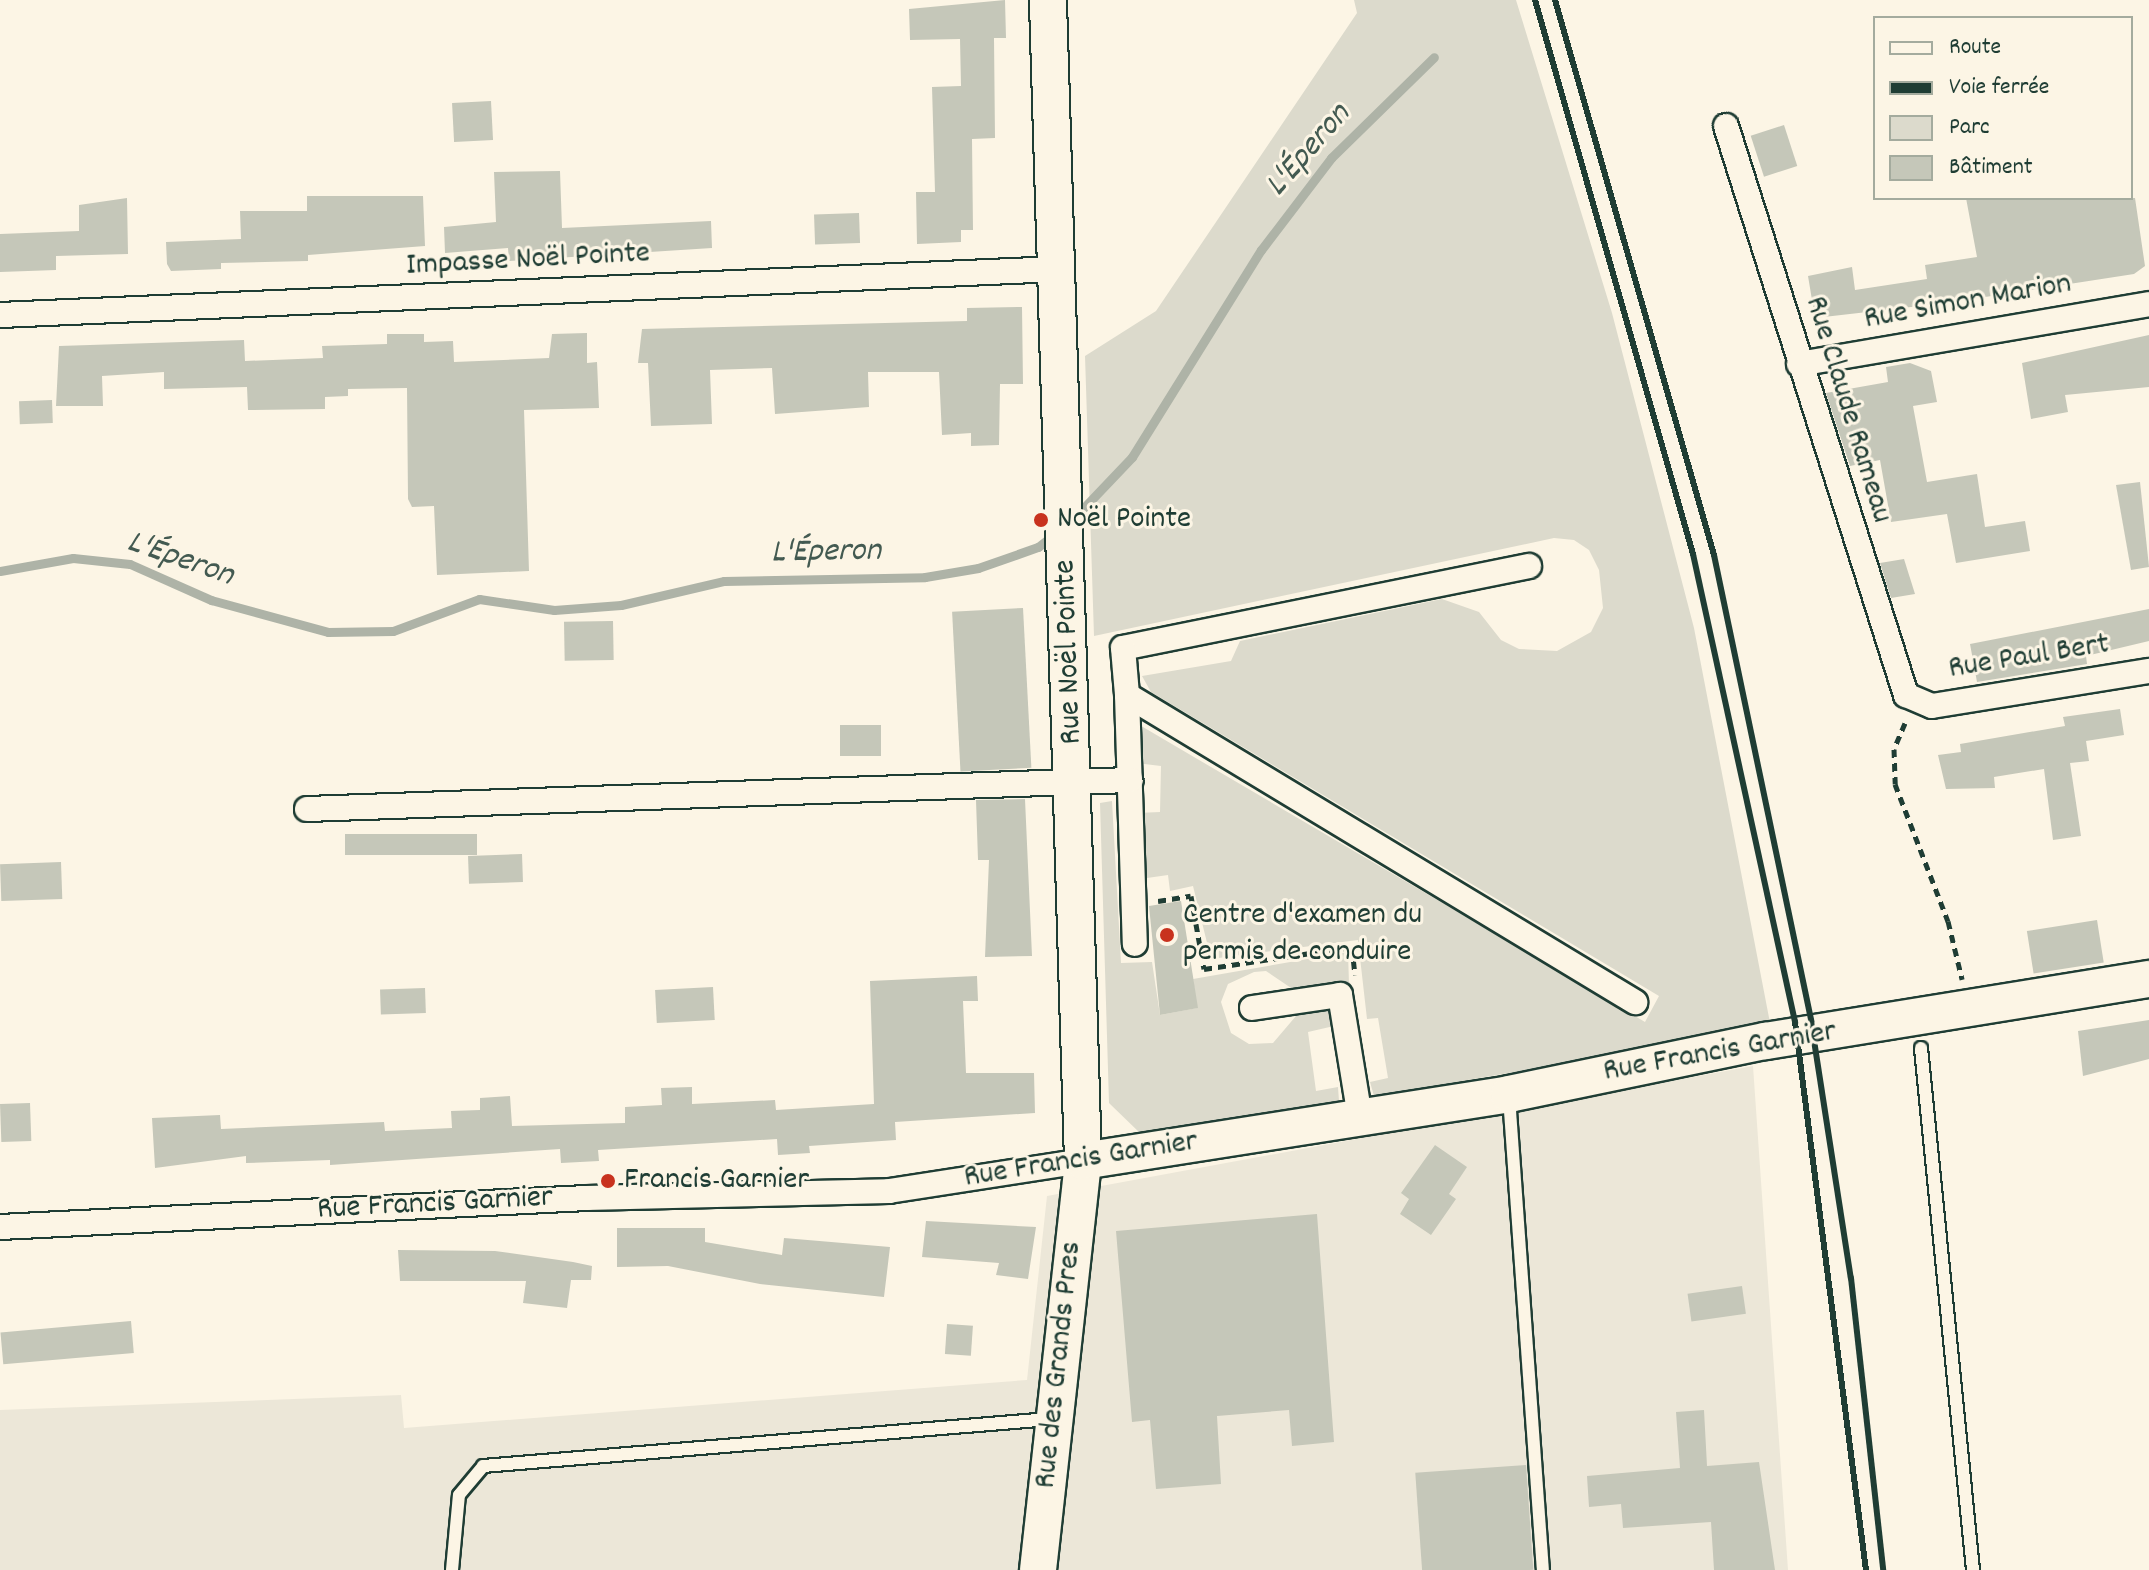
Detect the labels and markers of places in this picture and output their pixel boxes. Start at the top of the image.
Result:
place label: Noël Pointe [1057,501,1191,539]
marker: Noël Pointe [1032,511,1050,529]
place label: Centre d'examen du permis de conduire [1183,898,1422,973]
marker: Centre d'examen du permis de conduire [1158,926,1176,944]
place label: Francis Garnier [624,1162,809,1200]
marker: Francis Garnier [599,1172,617,1190]

